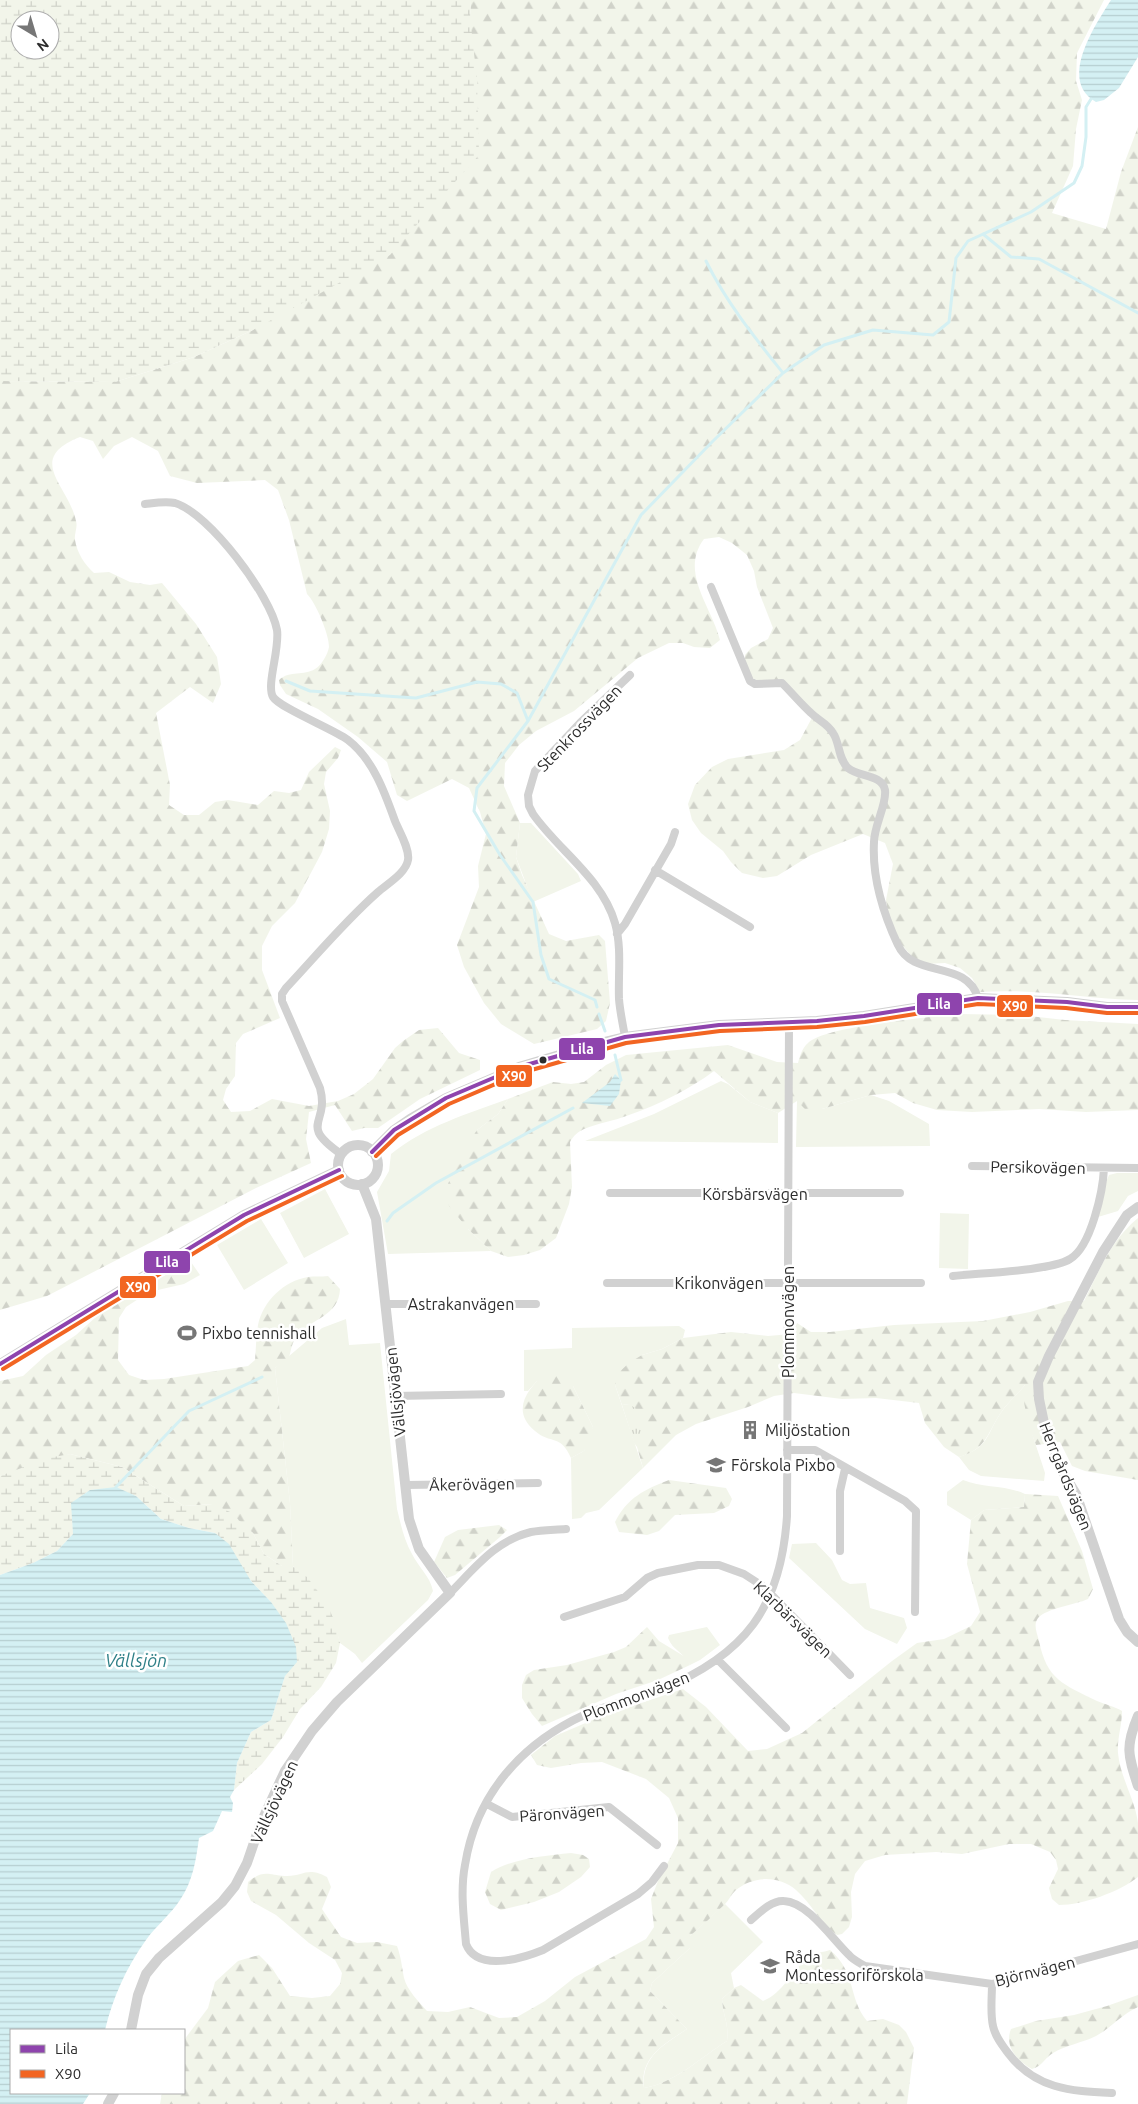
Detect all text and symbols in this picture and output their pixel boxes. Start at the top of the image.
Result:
north arrow [10,10,60,60]
text: N [34,36,52,55]
street label: Stenkrossvägen [533,681,625,775]
line badge: Lila [916,992,963,1016]
line badge: X90 [996,994,1034,1018]
text: Lila [927,996,951,1012]
text: X90 [1002,998,1028,1014]
line badge: Lila [558,1037,606,1061]
text: Lila [570,1041,594,1057]
unlabelled marker [538,1055,548,1065]
line badge: X90 [495,1064,533,1088]
text: X90 [501,1068,527,1084]
street label: Persikovägen [990,1157,1086,1177]
street label: Körsbärsvägen [702,1185,808,1203]
line badge: Lila [143,1250,191,1274]
text: Lila [155,1254,179,1270]
street label: Plommonvägen [779,1266,797,1378]
street label: Krikonvägen [674,1274,764,1292]
line badge: X90 [119,1275,157,1299]
text: X90 [125,1279,151,1295]
street label: Astrakanvägen [408,1295,514,1313]
sports icon: Pixbo tennishall [176,1322,198,1344]
place label: Pixbo tennishall [202,1324,316,1342]
street label: Vällsjövägen [381,1346,409,1438]
building icon: Miljöstation [739,1419,761,1441]
street label: Herrgårdsvägen [1036,1419,1096,1533]
place label: Miljöstation [765,1421,850,1439]
school or university icon: Förskola Pixbo [705,1454,727,1476]
place label: Förskola Pixbo [731,1456,835,1474]
street label: Åkerövägen [429,1474,515,1494]
street label: Klarbärsvägen [750,1577,836,1661]
water label: Vällsjön [105,1650,167,1670]
street label: Plommonvägen [580,1667,692,1725]
street label: Vällsjövägen [247,1757,301,1847]
street label: Päronvägen [519,1801,605,1825]
place label: Råda Montessoriförskola [785,1948,924,1984]
street label: Björnvägen [993,1952,1077,1990]
school or university icon: Råda Montessoriförskola [759,1955,781,1977]
legend [10,2029,185,2094]
text: Lila [55,2040,78,2057]
text: X90 [55,2065,81,2082]

